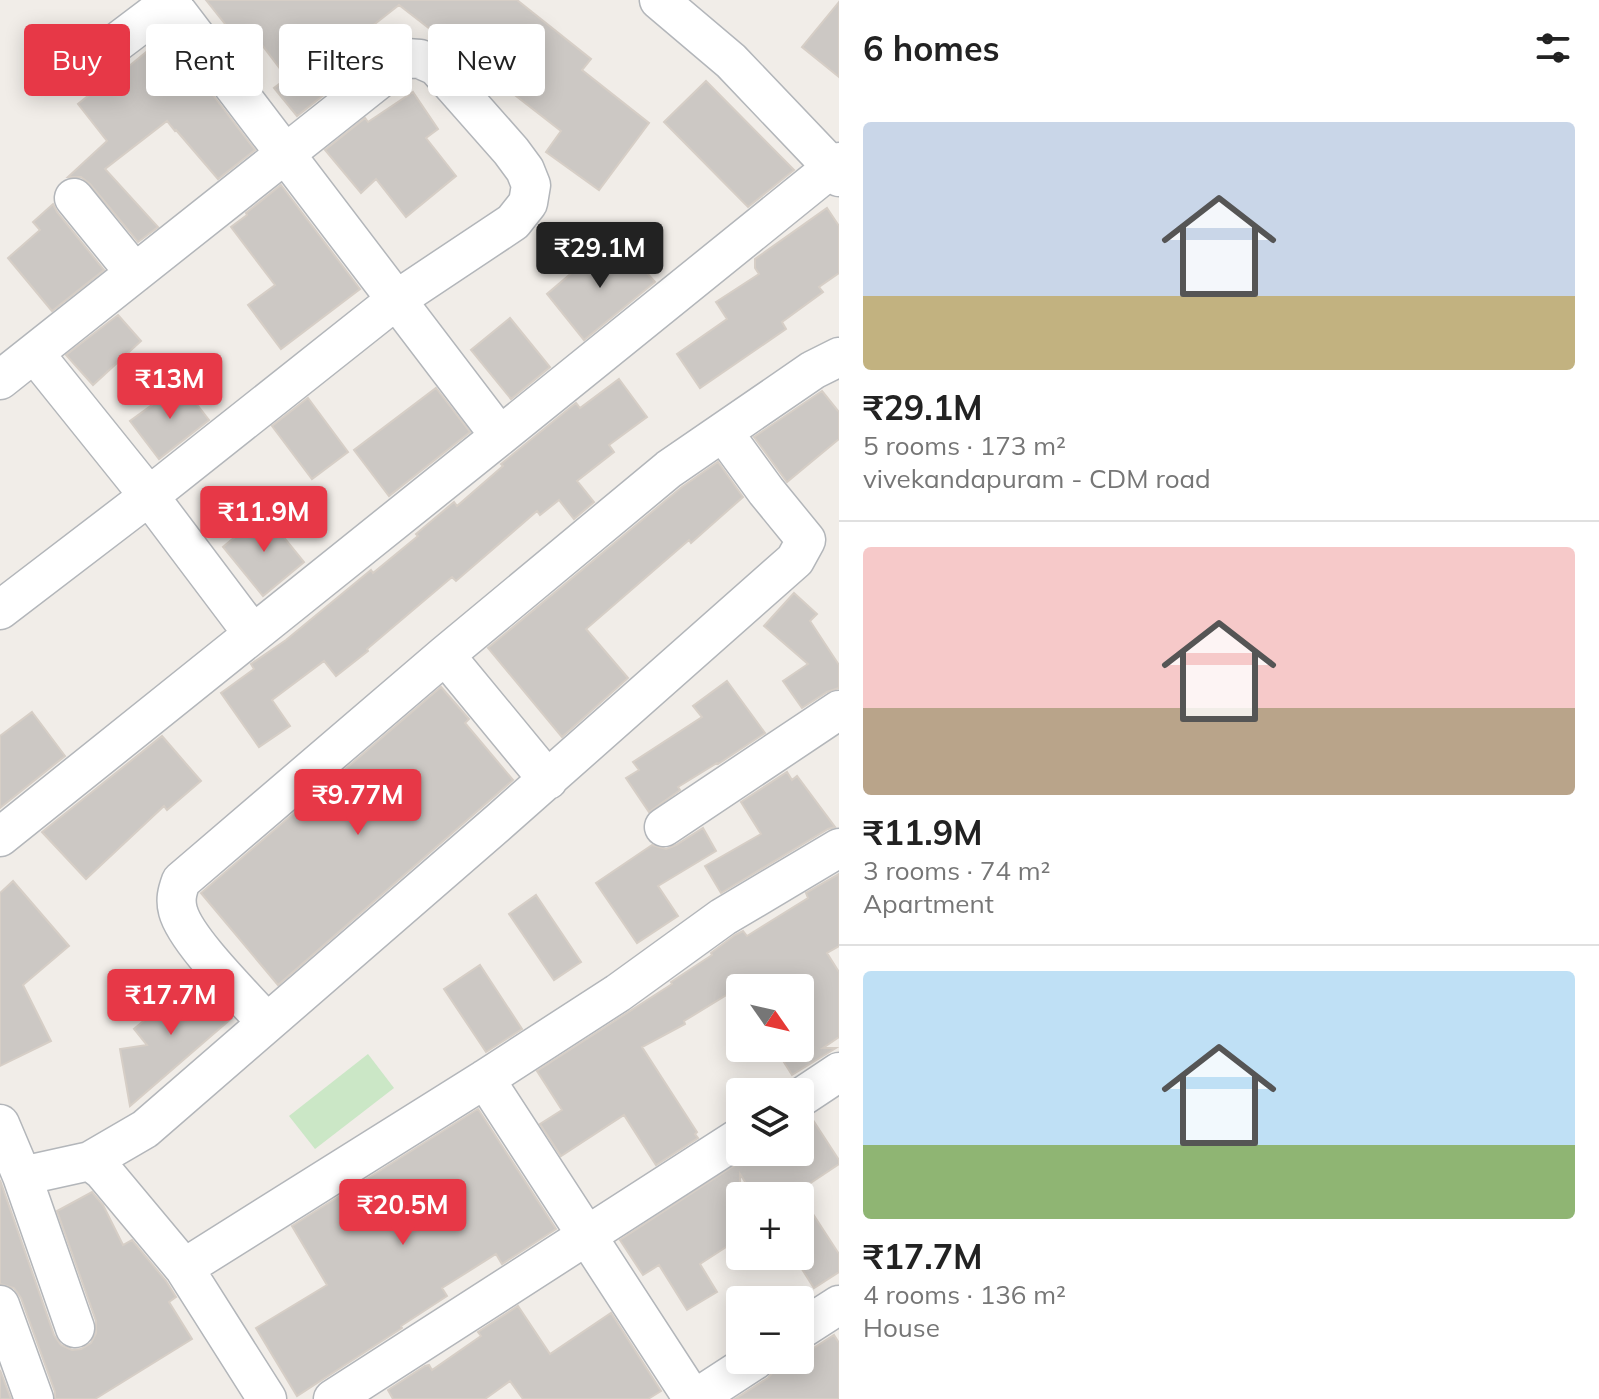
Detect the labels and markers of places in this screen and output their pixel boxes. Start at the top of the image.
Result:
pin: ₹29.1M [535,222,665,290]
pin: ₹13M [123,353,217,421]
pin: ₹11.9M [199,486,329,554]
pin: ₹9.77M [293,769,423,837]
pin: ₹17.7M [106,969,236,1037]
pin: ₹20.5M [338,1179,468,1247]

